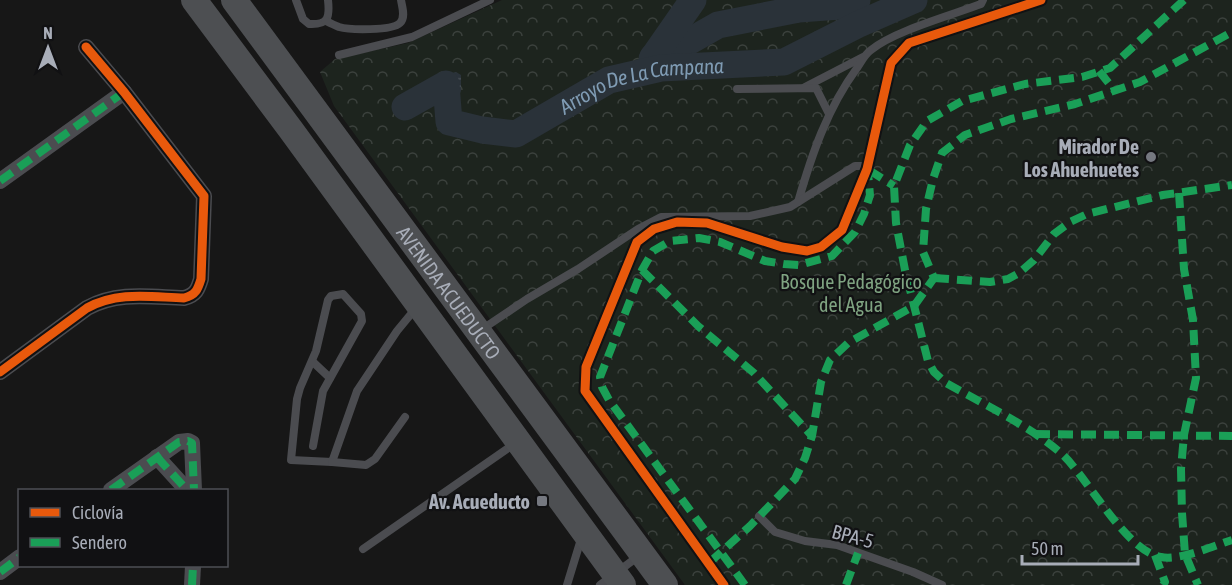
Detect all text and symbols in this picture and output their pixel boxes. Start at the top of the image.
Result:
north arrow [18,18,78,78]
text: N [43,24,53,42]
water label: Arroyo De La Campana [554,53,725,119]
place label: Mirador De Los Ahuehuetes [1024,135,1139,181]
marker: Mirador De Los Ahuehuetes [1144,150,1158,164]
street label: AVENIDA ACUEDUCTO [393,221,506,363]
park label: Bosque Pedagógico del Agua [780,270,922,316]
legend [18,489,228,567]
place label: Av. Acueducto [428,490,530,513]
marker: Av. Acueducto [535,494,549,508]
text: Ciclovía [72,502,124,523]
street label: BPA-5 [829,519,877,553]
scale bar [1022,528,1138,566]
text: Sendero [72,532,127,553]
text: 50 m [1031,538,1063,559]

